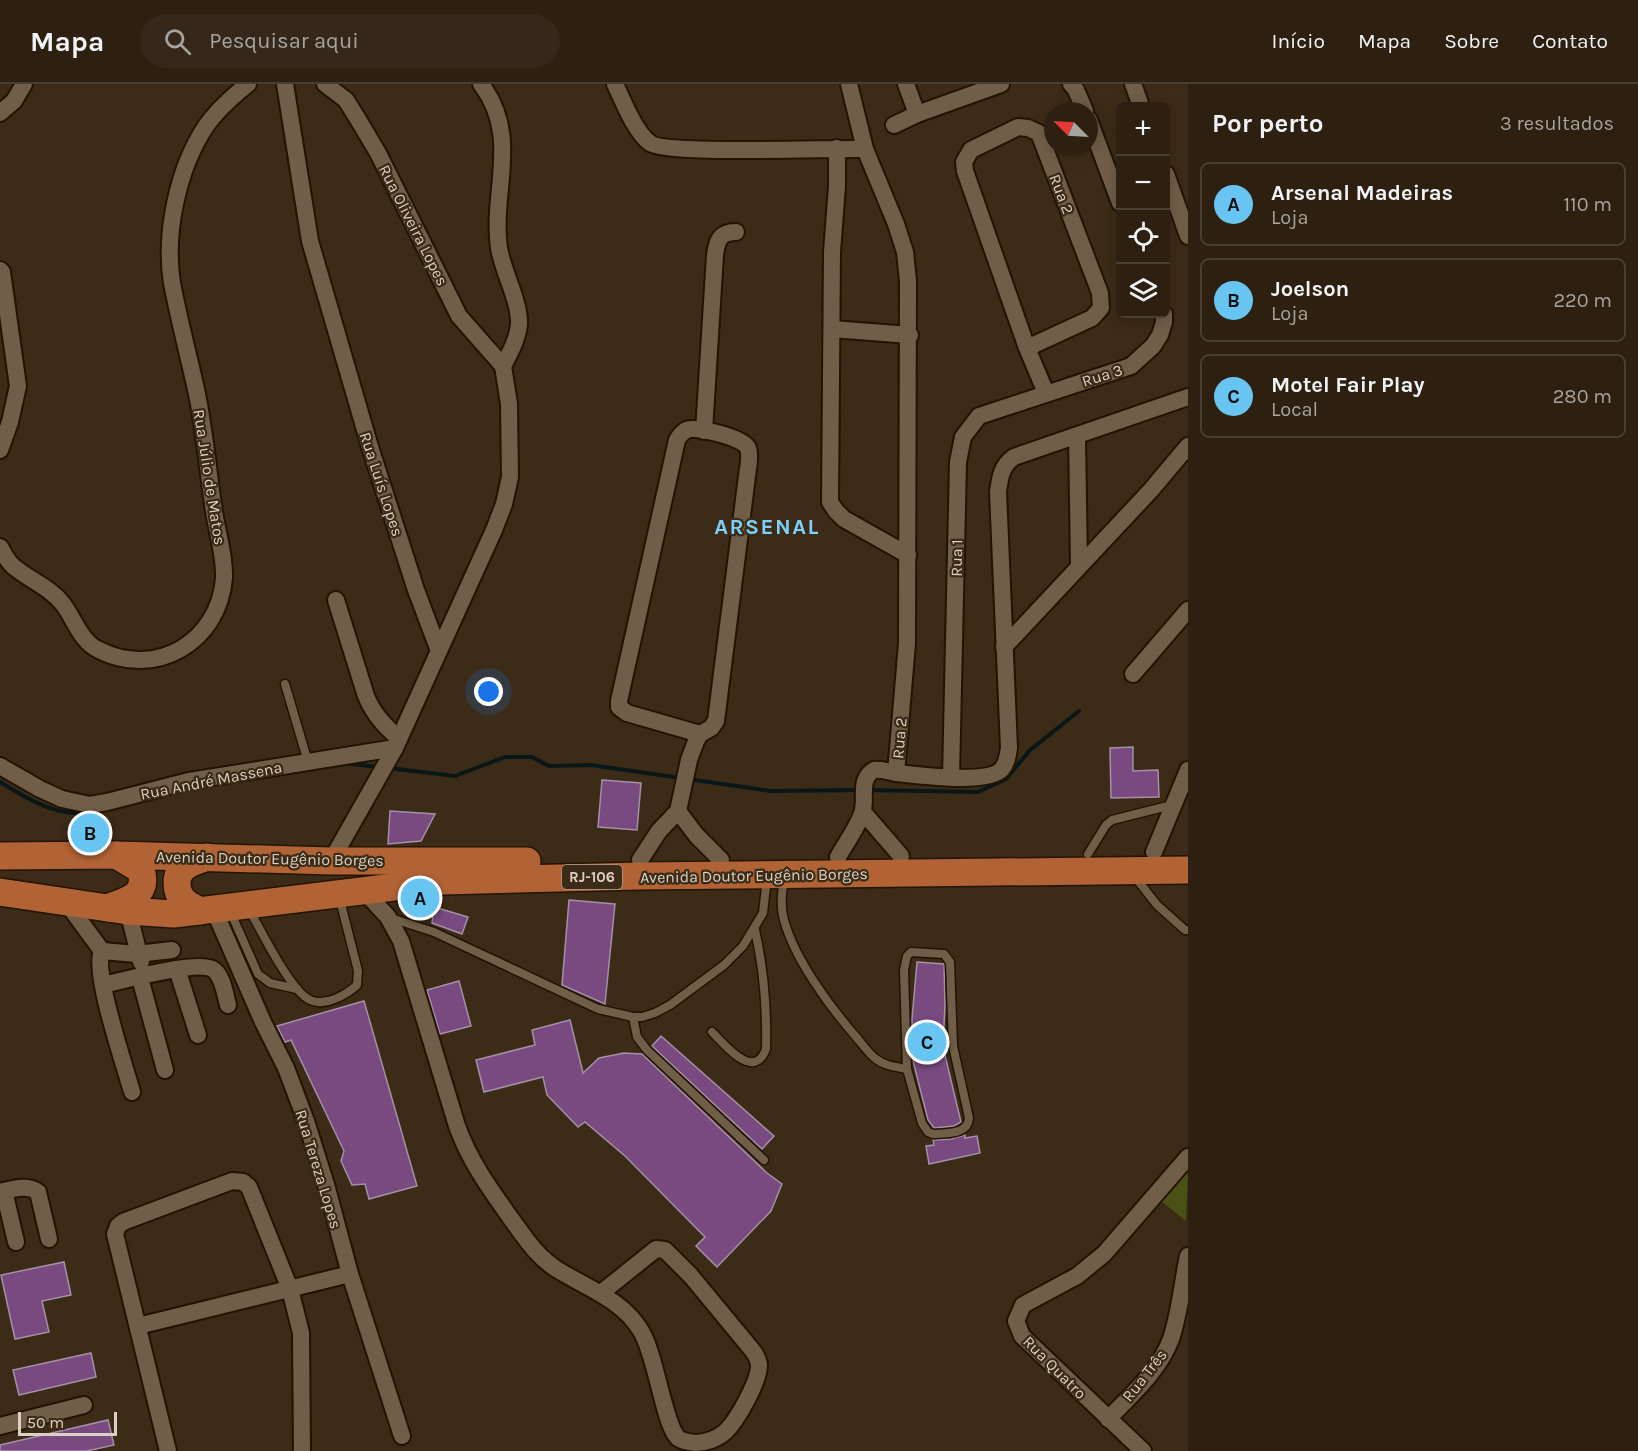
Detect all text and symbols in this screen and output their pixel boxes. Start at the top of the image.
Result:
search box [140,14,560,68]
text: Mapa [30,25,104,58]
icon: search [161,25,194,58]
text: Pesquisar aqui [209,28,359,54]
text: Início [1272,29,1325,53]
text: Mapa [1358,29,1411,53]
text: Sobre [1444,29,1499,53]
text: Contato [1532,29,1608,53]
north arrow [1044,102,1098,156]
map controls [1116,102,1170,318]
button: + [1116,102,1170,156]
text: Por perto [1212,108,1323,139]
text: 3 resultados [1500,112,1614,135]
button: − [1116,156,1170,210]
street label: Rua Oliveira Lopes [375,162,452,289]
street label: Rua 2 [1045,171,1078,217]
text: Arsenal Madeiras [1271,180,1453,206]
text: A [1227,193,1240,216]
text: 110 m [1563,193,1612,216]
text: Loja [1271,206,1309,229]
button: locate [1116,210,1170,264]
button: layers [1116,264,1170,318]
text: Joelson [1271,276,1349,302]
text: B [1227,289,1240,312]
text: 220 m [1553,289,1612,312]
text: Loja [1271,302,1309,325]
street label: Rua 3 [1079,360,1125,391]
text: Motel Fair Play [1271,372,1425,398]
text: C [1227,385,1240,408]
text: 280 m [1553,385,1612,408]
text: Local [1271,398,1318,421]
street label: Rua Júlio de Matos [189,408,230,546]
street label: Rua Luís Lopes [356,430,407,539]
district label: ARSENAL [714,514,820,540]
street label: Rua 1 [947,539,966,577]
your location [474,677,503,706]
street label: Rua 2 [888,717,911,759]
street label: Rua André Massena [139,757,284,804]
pin: B [70,810,110,855]
street label: Avenida Doutor Eugênio Borges [156,847,384,870]
street label: Avenida Doutor Eugênio Borges [640,864,868,887]
road number: RJ-106 [562,865,622,889]
pin: A [400,876,440,920]
pin: C [908,1020,946,1064]
street label: Rua Tereza Lopes [291,1107,346,1231]
street label: Rua Quatro [1019,1332,1090,1403]
street label: Rua Três [1118,1345,1171,1405]
scale bar [18,1409,117,1436]
text: 50 m [27,1413,64,1432]

